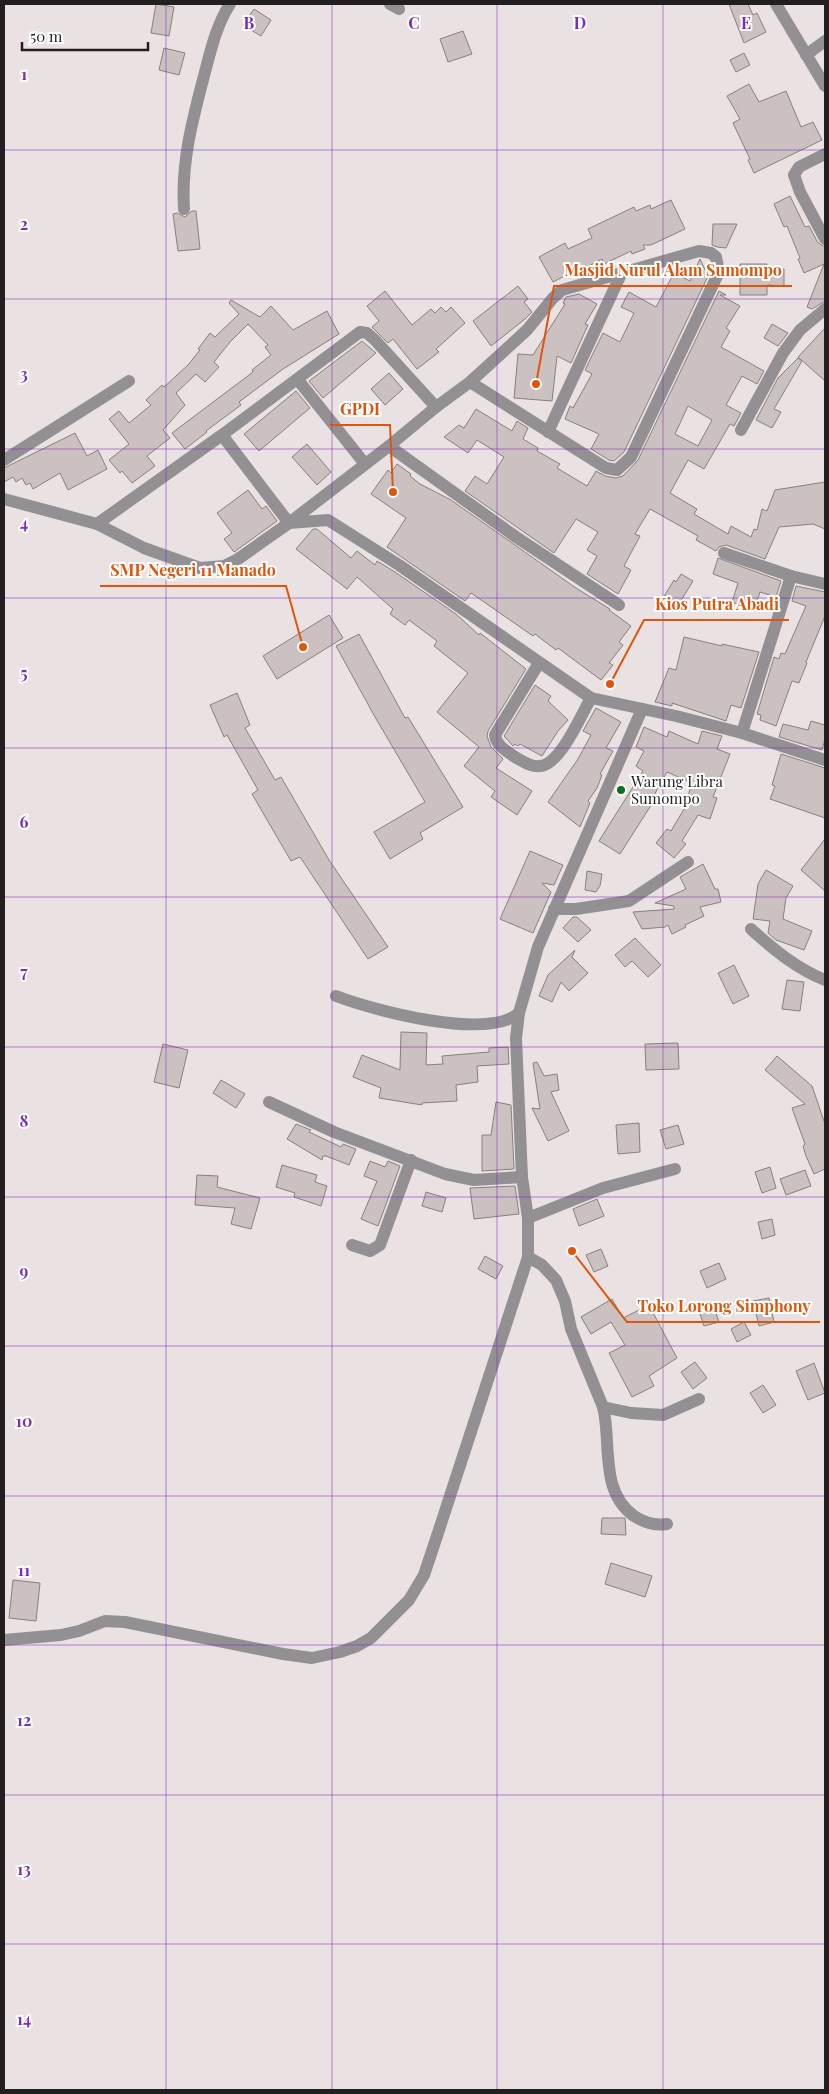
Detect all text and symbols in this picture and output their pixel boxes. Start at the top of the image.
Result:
text: B [244,12,255,33]
text: C [408,12,420,33]
text: D [574,12,586,33]
text: E [741,12,751,33]
scale bar [22,20,149,52]
text: 50 m [30,26,63,46]
text: 1 [21,63,27,84]
text: 2 [20,213,28,234]
callout: Masjid Nurul Alam Sumompo [554,255,792,286]
text: Masjid Nurul Alam Sumompo [564,259,782,280]
text: 3 [20,363,28,384]
callout: GPDI [330,394,390,425]
text: GPDI [340,398,380,419]
text: 4 [20,512,28,533]
callout: SMP Negeri 11 Manado [100,555,286,586]
text: SMP Negeri 11 Manado [110,559,276,580]
callout: Kios Putra Abadi [644,589,789,620]
text: Kios Putra Abadi [655,593,779,614]
text: 5 [20,662,28,683]
place label: Warung Libra Sumompo [630,771,723,808]
marker: Warung Libra Sumompo [615,784,627,796]
text: 6 [20,811,29,832]
text: 7 [20,961,28,982]
text: 8 [20,1110,29,1131]
text: 9 [20,1260,29,1281]
callout: Toko Lorong Simphony [627,1291,820,1322]
text: Toko Lorong Simphony [637,1295,811,1316]
text: 10 [16,1410,32,1431]
text: 11 [18,1559,30,1580]
text: 12 [17,1709,31,1730]
text: 13 [17,1858,31,1879]
text: 14 [17,2008,31,2029]

